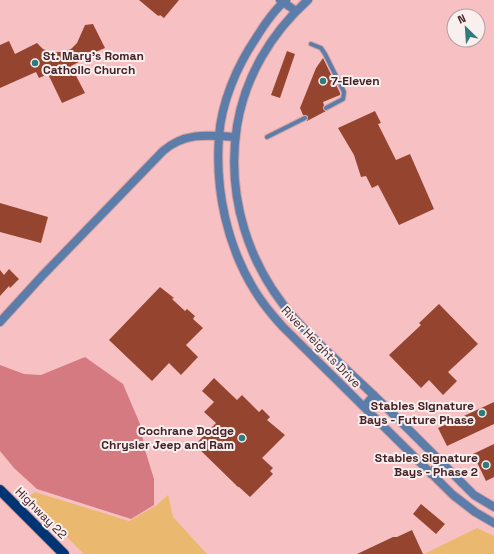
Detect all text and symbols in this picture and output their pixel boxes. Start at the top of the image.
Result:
north arrow [446,8,486,48]
text: N [455,11,468,27]
place label: St. Mary's Roman Catholic Church [43,48,144,78]
marker: St. Mary's Roman Catholic Church [30,58,40,68]
place label: 7-Eleven [331,73,380,89]
marker: 7-Eleven [318,76,328,86]
street label: River Heights Drive [278,303,364,391]
place label: Stables Signature Bays - Future Phase [359,398,474,428]
marker: Stables Signature Bays - Future Phase [477,408,487,418]
place label: Cochrane Dodge Chrysler Jeep and Ram [101,423,234,453]
marker: Cochrane Dodge Chrysler Jeep and Ram [237,433,247,443]
place label: Stables Signature Bays - Phase 2 [375,450,478,480]
marker: Stables Signature Bays - Phase 2 [481,460,491,470]
street label: Highway 22 [12,484,70,542]

